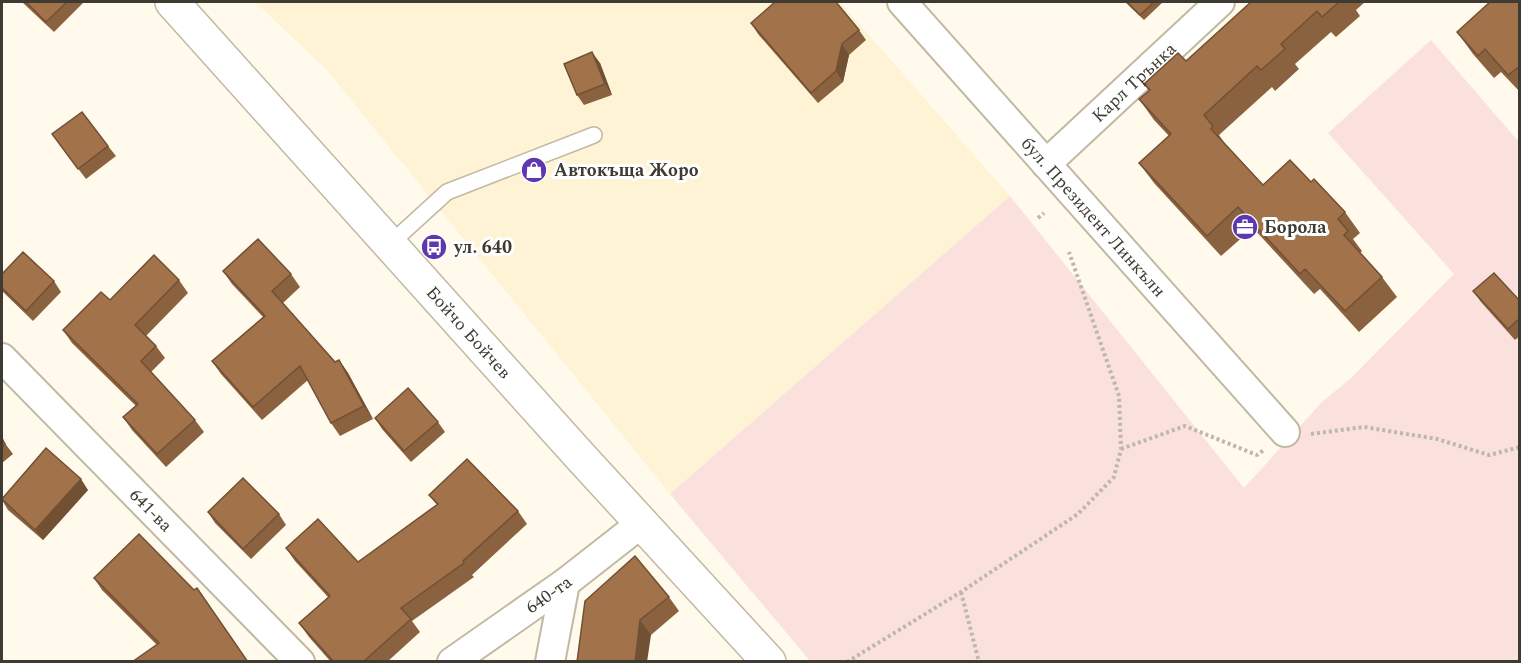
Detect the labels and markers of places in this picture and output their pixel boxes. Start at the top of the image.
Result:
shop icon: Автокъща Жоро [519,155,549,185]
place label: Автокъща Жоро [554,157,699,184]
office icon: Борола [1230,212,1260,242]
place label: Борола [1264,214,1327,241]
bus stop icon: ул. 640 [419,232,449,262]
place label: ул. 640 [453,234,512,261]

